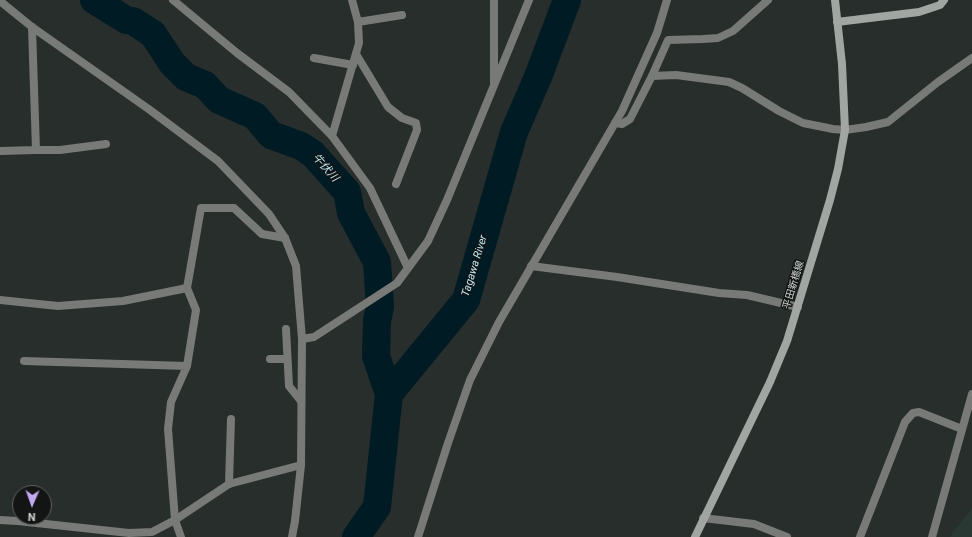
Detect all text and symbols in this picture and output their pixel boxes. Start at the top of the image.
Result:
water label: 牛伏川 [309,151,341,185]
water label: Tagawa River [459,234,491,298]
street label: 平田新橋線 [781,259,807,311]
north arrow [12,485,52,525]
text: N [27,510,36,523]

